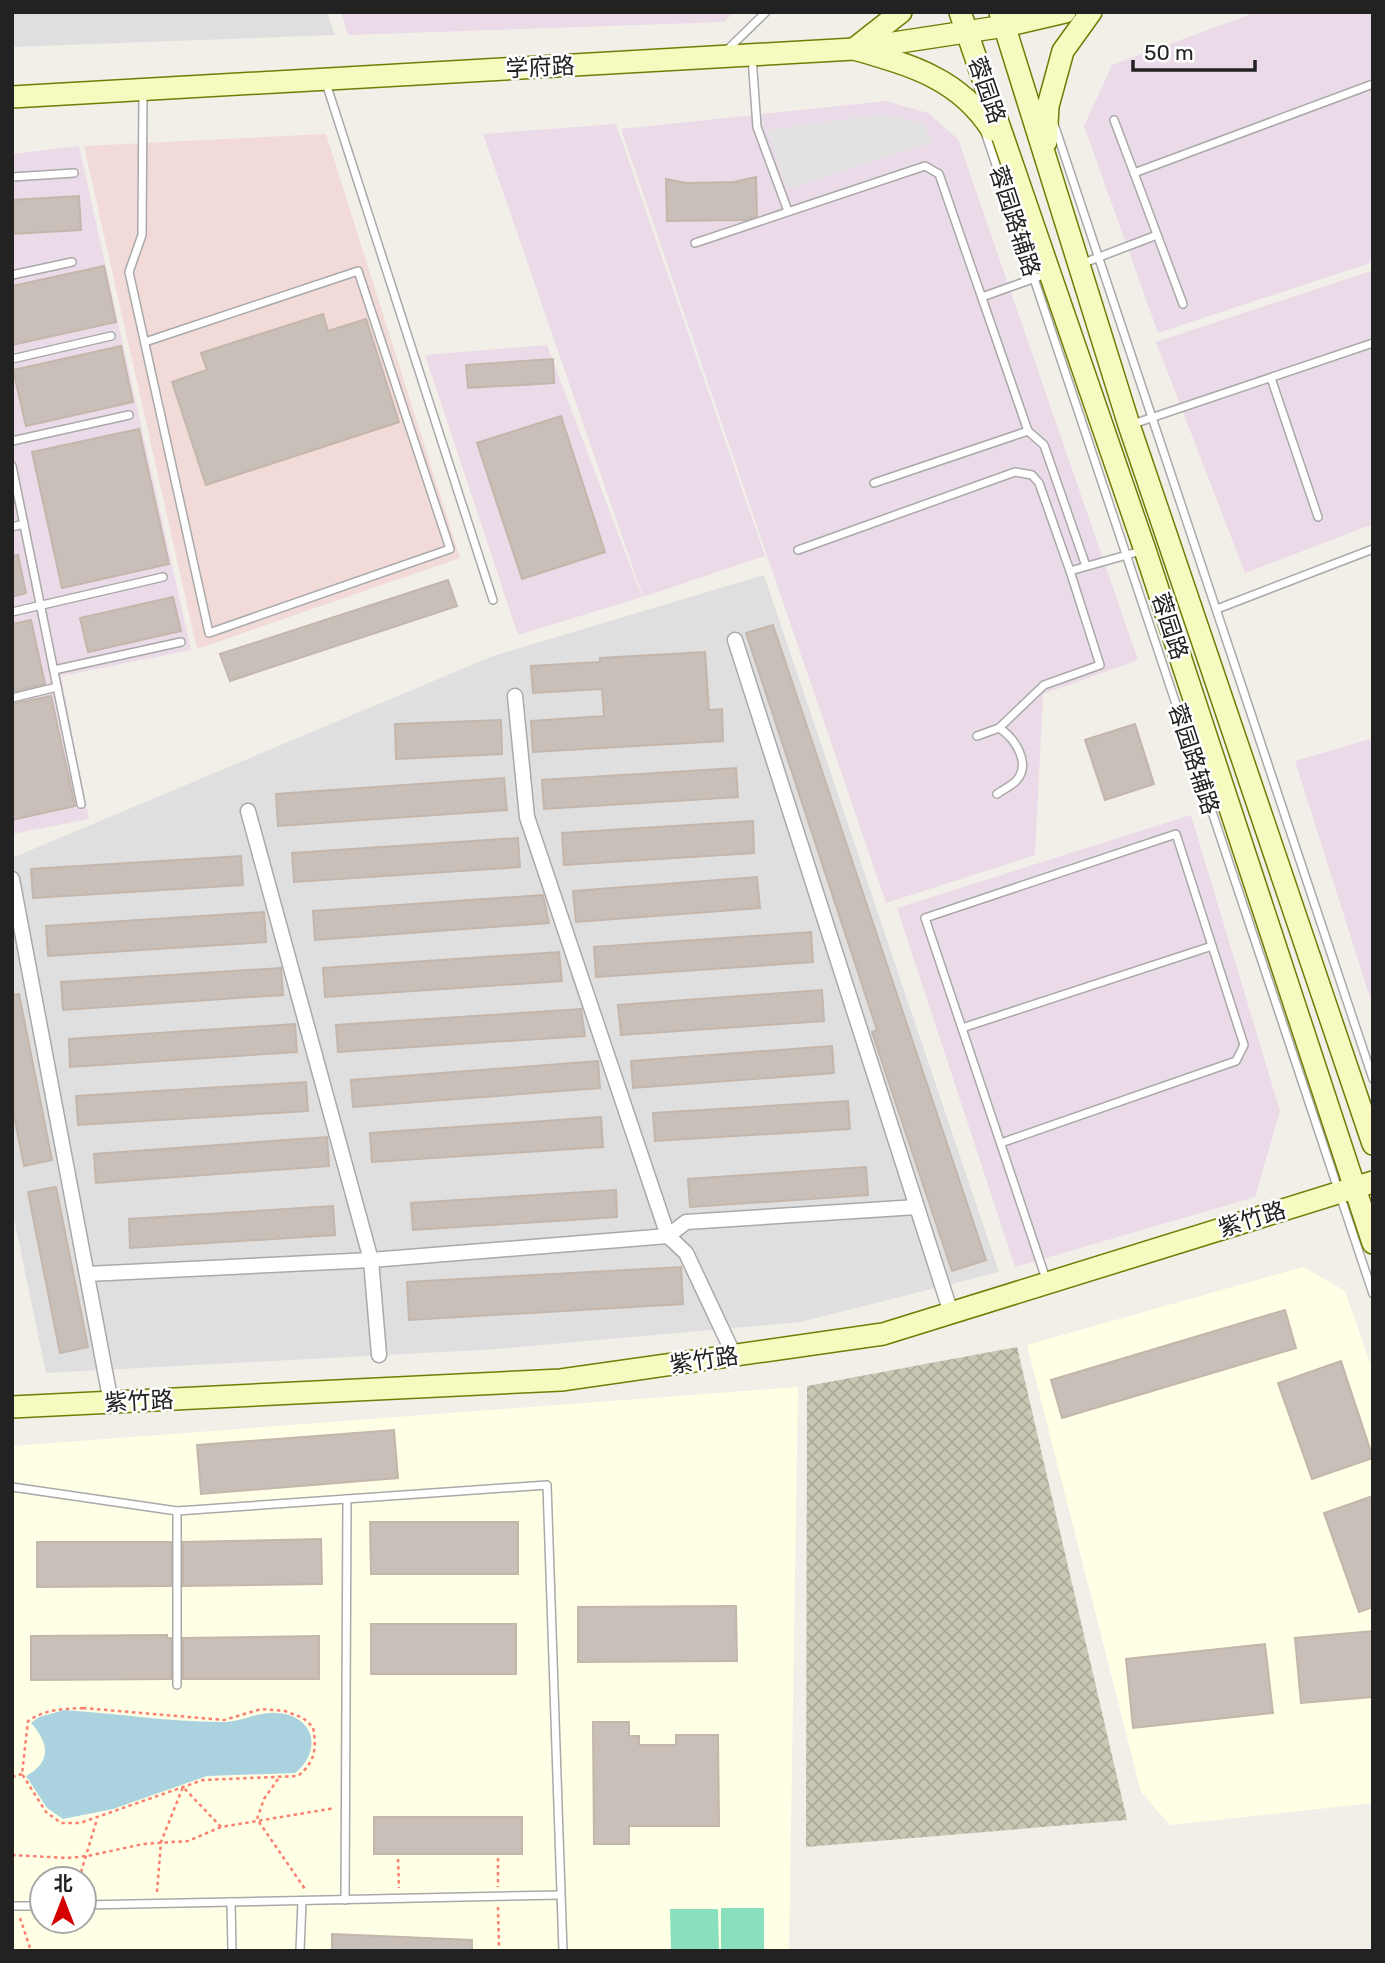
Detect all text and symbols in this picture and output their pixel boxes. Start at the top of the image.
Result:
scale bar [1133,28,1256,72]
text: 50 m [1144,40,1194,65]
street label: 学府路 [505,51,575,83]
street label: 蓉园路 [963,53,1011,127]
street label: 蓉园路辅路 [984,162,1046,280]
street label: 蓉园路 [1146,589,1194,663]
street label: 蓉园路辅路 [1163,700,1225,818]
street label: 紫竹路 [1215,1196,1289,1242]
street label: 紫竹路 [668,1341,740,1379]
street label: 紫竹路 [104,1385,174,1417]
north arrow [28,1865,98,1935]
text: 北 [53,1872,73,1895]

